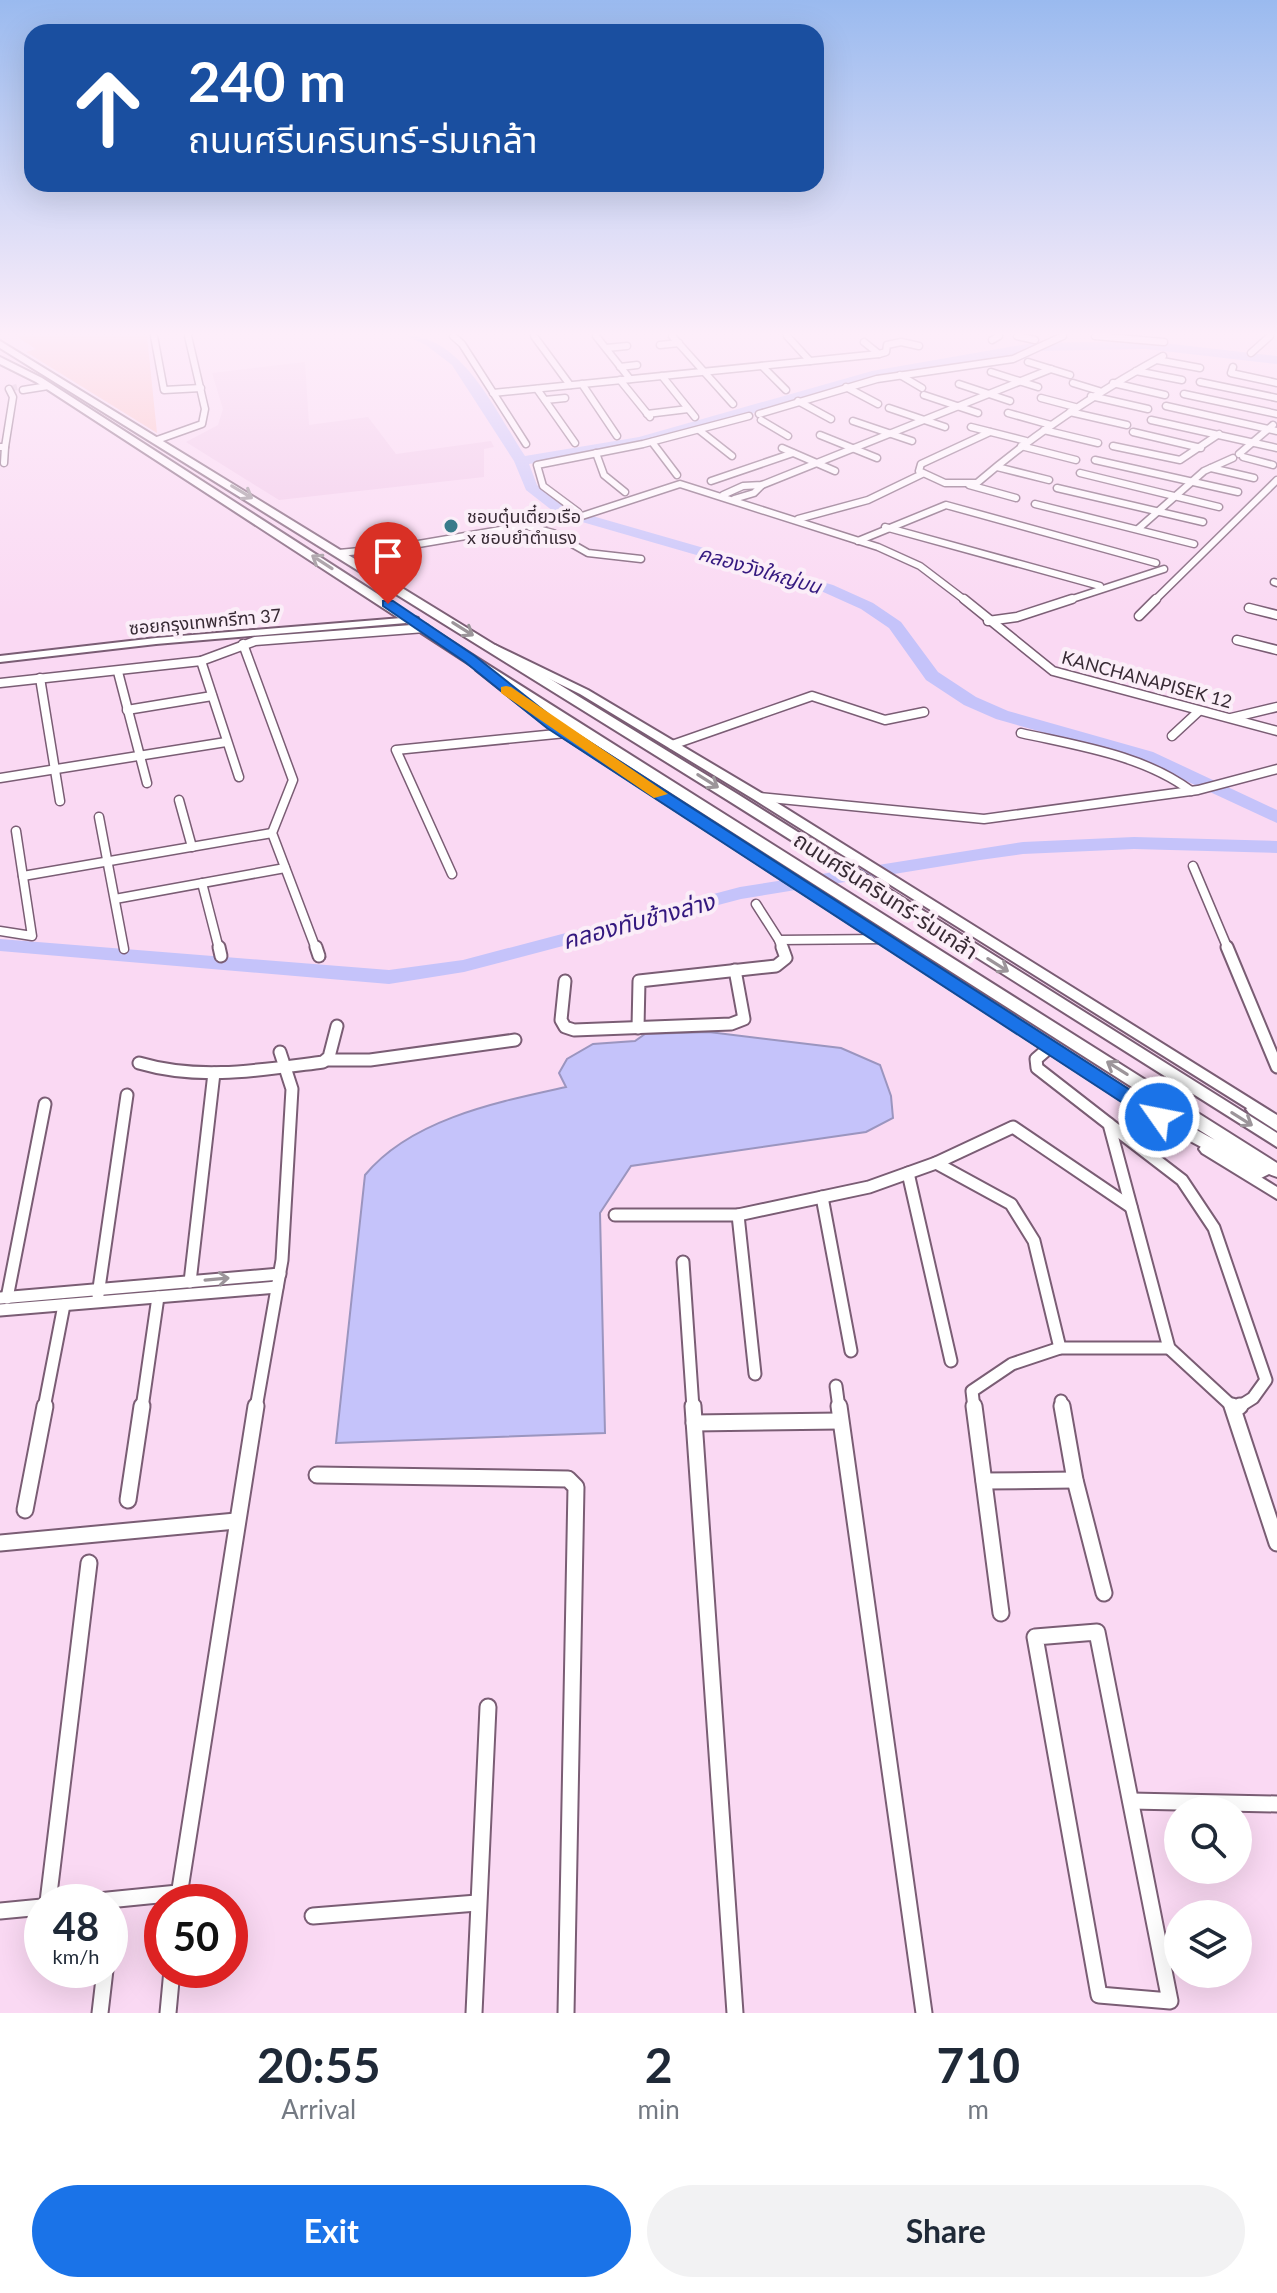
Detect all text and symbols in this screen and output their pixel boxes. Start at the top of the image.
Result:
text: 240 m [188,47,346,114]
icon: ahead [56,56,160,160]
text: ถนนศรีนครินทร์-ร่มเกล้า [188,117,538,161]
one-way arrow [230,485,253,501]
place label: ชอบตุ๋นเตี๋ยวเรือ x ชอบยำตำแรง [467,504,581,548]
marker: ชอบตุ๋นเตี๋ยวเรือ x ชอบยำตำแรง [442,517,460,535]
pin [354,522,422,604]
icon: arrive [366,534,410,578]
water label: คลองวังใหญ่บน [696,540,826,598]
one-way arrow [312,553,334,570]
street label: ซอยกรุงเทพกรีฑา 37 [128,603,282,640]
one-way arrow [451,621,474,637]
street label: KANCHANAPISEK 12 [1060,646,1234,712]
one-way arrow [696,773,719,789]
street label: ถนนศรีนครินทร์-ร่มเกล้า [789,825,983,965]
water label: คลองทับช้างล่าง [559,885,718,954]
one-way arrow [986,958,1009,974]
one-way arrow [1106,1060,1129,1076]
position arrow [1117,1075,1201,1159]
one-way arrow [1230,1111,1252,1127]
one-way arrow [203,1272,230,1287]
map controls [1164,1796,1252,1988]
button: search [1164,1796,1252,1884]
speed limit sign: 50 [144,1884,248,1988]
button: layers [1164,1900,1252,1988]
text: 48 [53,1902,99,1950]
text: km/h [53,1944,99,1968]
text: 20:55 [257,2036,381,2093]
text: 2 [645,2036,673,2093]
text: 710 [937,2036,1020,2093]
text: Arrival [281,2093,356,2125]
text: min [638,2093,680,2125]
text: m [968,2093,989,2125]
button: Exit [32,2185,631,2277]
button: Share [647,2185,1245,2277]

